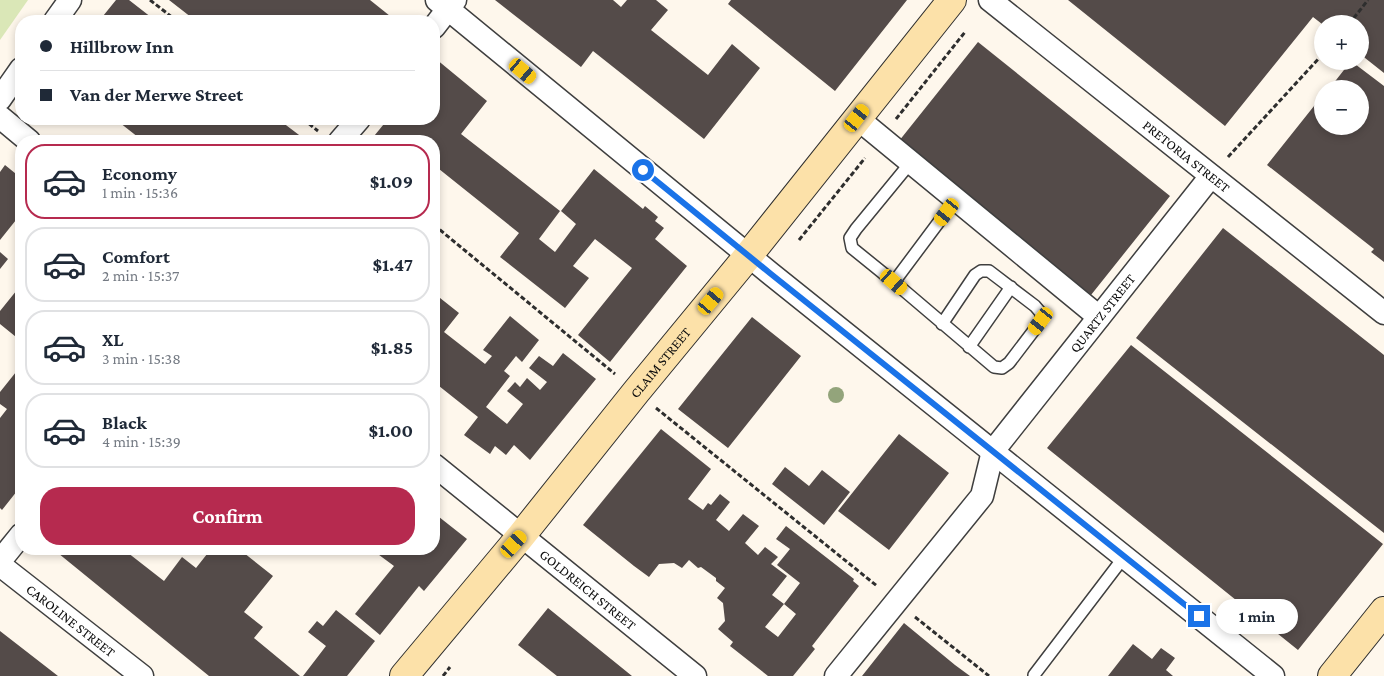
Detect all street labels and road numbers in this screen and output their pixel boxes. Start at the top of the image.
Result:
street label: PRETORIA STREET [1140,117,1234,196]
street label: QUARTZ STREET [1066,270,1139,356]
street label: CLAIM STREET [627,324,694,401]
street label: GOLDREICH STREET [537,546,640,633]
street label: CAROLINE STREET [23,581,119,660]

